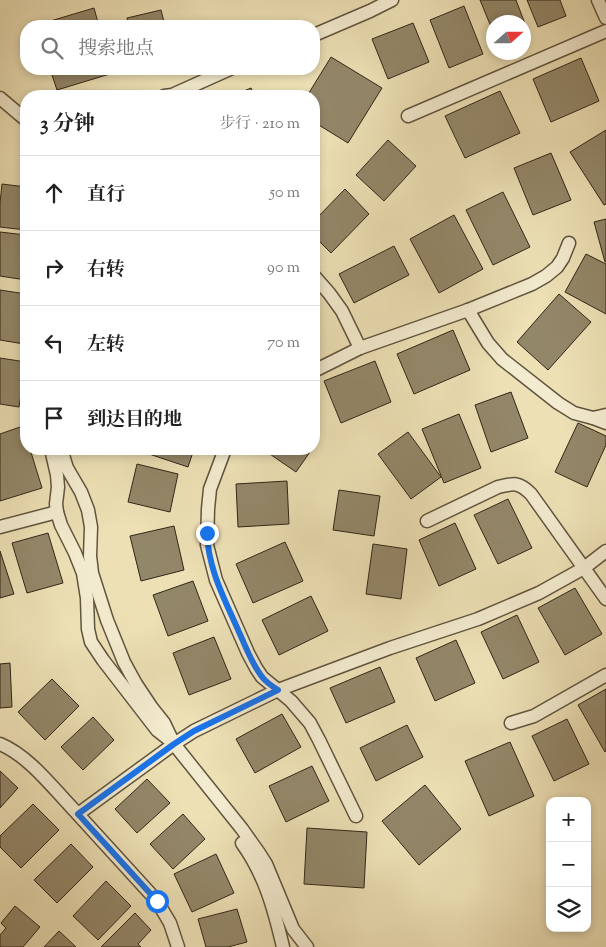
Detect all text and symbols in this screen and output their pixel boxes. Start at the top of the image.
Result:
north arrow [486,15,531,60]
search box [20,20,320,75]
icon: search [38,34,66,62]
text: 搜索地点 [78,36,154,63]
text: 3 分钟 [40,110,95,140]
text: 步行 · 210 m [219,113,300,136]
icon: ahead [40,179,68,207]
text: 直行 [87,182,125,209]
text: 50 m [269,182,300,205]
icon: right [40,254,68,282]
text: 右转 [87,257,125,284]
text: 90 m [267,257,300,280]
icon: left [40,329,68,357]
text: 左转 [87,332,125,359]
text: 70 m [267,332,300,355]
icon: arrive [40,404,68,432]
text: 到达目的地 [87,407,182,434]
route end [196,522,219,545]
map controls [546,797,591,932]
button: + [546,797,591,842]
button: − [546,842,591,887]
button: layers [546,887,591,932]
route start [146,890,169,913]

